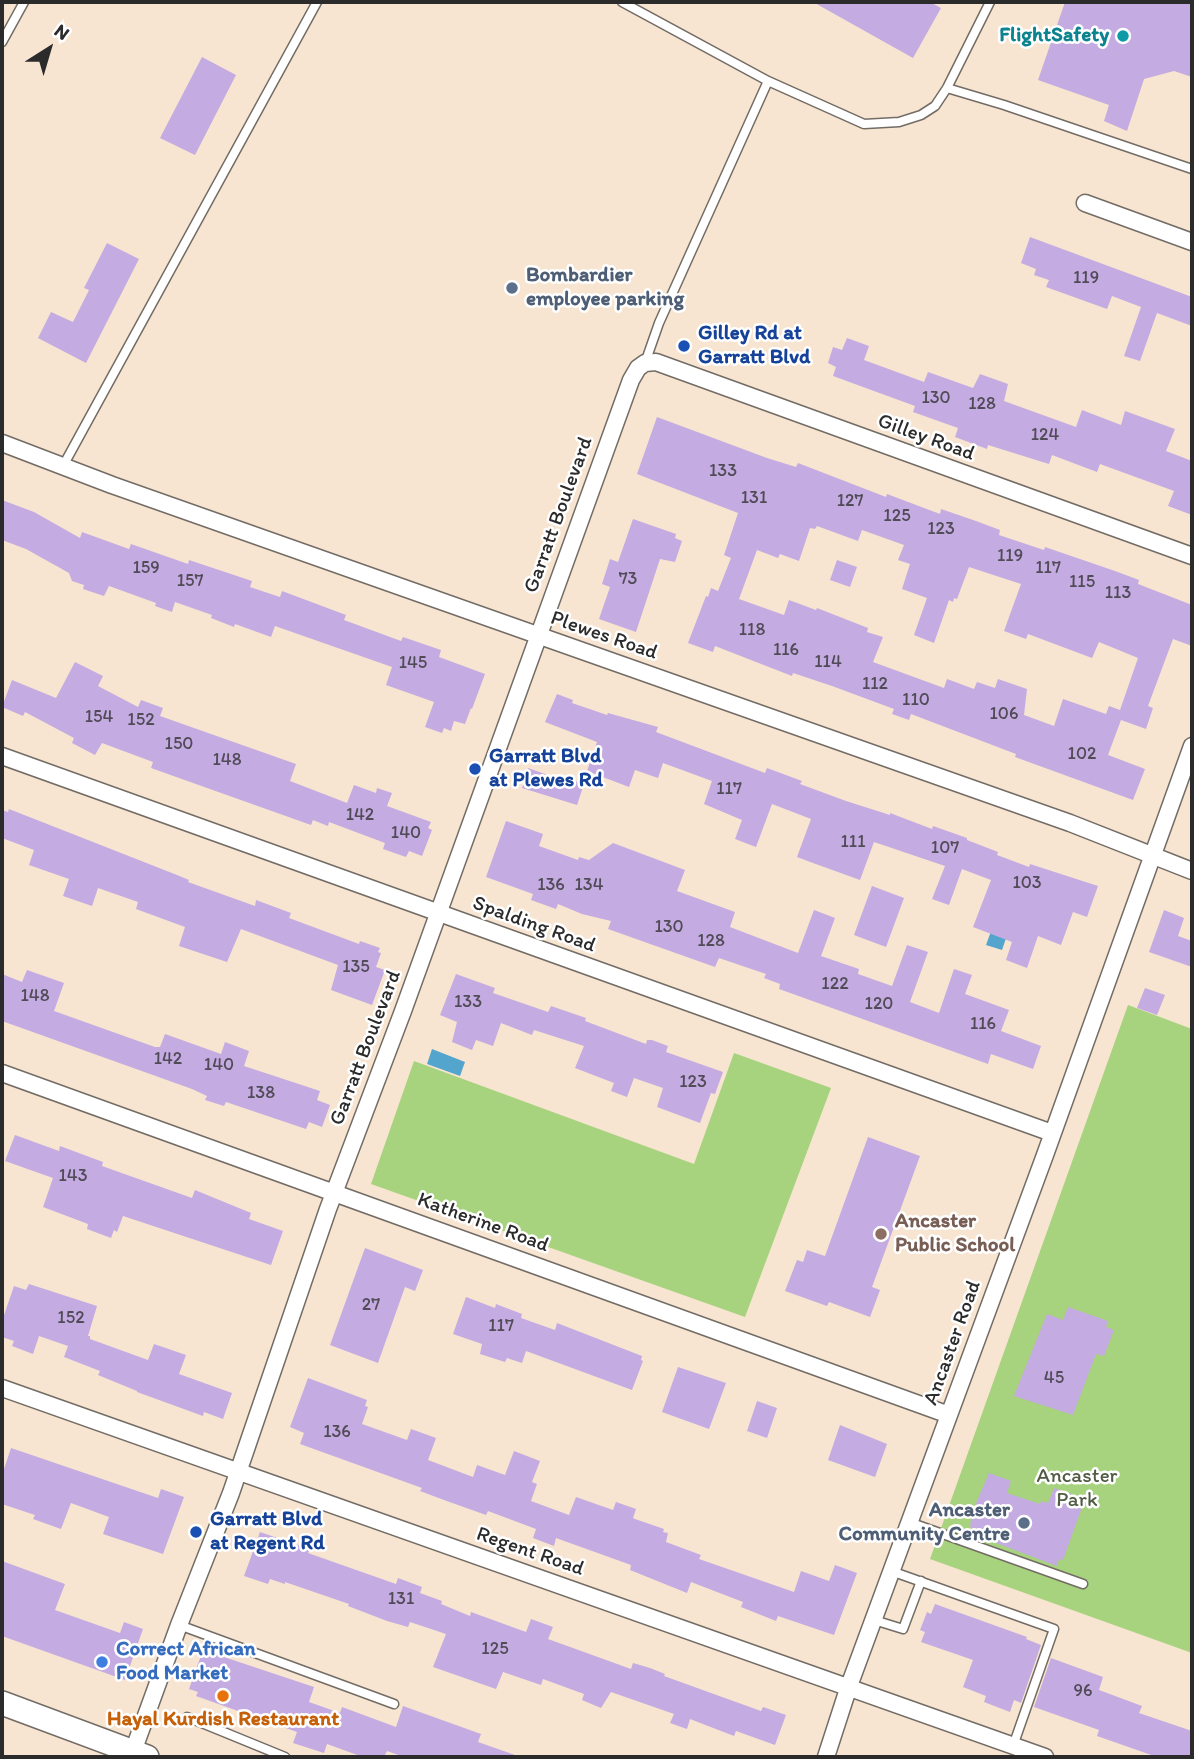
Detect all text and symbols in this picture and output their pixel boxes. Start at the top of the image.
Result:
north arrow [14,14,84,84]
text: N [50,19,74,45]
place label: FlightSafety [999,23,1109,49]
marker: FlightSafety [1115,28,1131,44]
place label: Bombardier employee parking [526,263,684,313]
house number: 119 [1073,267,1099,289]
marker: Bombardier employee parking [504,280,520,296]
place label: Gilley Rd at Garratt Blvd [698,321,810,371]
marker: Gilley Rd at Garratt Blvd [676,338,692,354]
house number: 130 [921,387,951,409]
house number: 128 [968,393,996,415]
street label: Gilley Road [874,409,978,467]
house number: 124 [1031,424,1059,446]
street label: Garratt Boulevard [519,434,599,596]
house number: 133 [709,460,737,482]
house number: 131 [741,487,767,509]
house number: 127 [837,490,863,512]
house number: 125 [883,505,911,527]
house number: 123 [927,518,955,540]
house number: 119 [997,545,1023,567]
house number: 159 [132,557,160,579]
house number: 117 [1035,557,1061,579]
house number: 73 [619,568,637,590]
house number: 157 [177,570,203,592]
house number: 115 [1069,571,1095,593]
house number: 113 [1105,582,1131,604]
street label: Plewes Road [547,606,661,666]
house number: 118 [739,619,765,641]
house number: 116 [773,639,799,661]
house number: 114 [814,651,842,673]
house number: 145 [399,652,427,674]
house number: 112 [862,673,888,695]
house number: 110 [902,689,930,711]
house number: 106 [990,703,1018,725]
house number: 154 [85,706,113,728]
house number: 152 [127,709,155,731]
house number: 150 [165,733,193,755]
house number: 102 [1068,743,1096,765]
place label: Garratt Blvd at Plewes Rd [489,744,603,794]
house number: 148 [212,749,242,771]
marker: Garratt Blvd at Plewes Rd [467,761,483,777]
house number: 117 [716,778,742,800]
house number: 142 [346,804,374,826]
house number: 140 [391,822,421,844]
house number: 111 [840,831,866,853]
house number: 107 [931,837,959,859]
house number: 103 [1012,872,1042,894]
house number: 136 [537,874,565,896]
house number: 134 [575,874,603,896]
street label: Spalding Road [469,891,599,959]
house number: 130 [654,916,684,938]
house number: 128 [697,930,725,952]
house number: 135 [342,956,370,978]
street label: Garratt Boulevard [325,967,407,1129]
house number: 122 [821,973,849,995]
house number: 148 [20,985,50,1007]
house number: 133 [454,991,482,1013]
house number: 120 [865,993,893,1015]
house number: 116 [970,1013,996,1035]
house number: 142 [154,1048,182,1070]
house number: 140 [204,1054,234,1076]
house number: 123 [679,1071,707,1093]
house number: 138 [247,1082,275,1104]
house number: 143 [59,1165,87,1187]
street label: Katherine Road [414,1187,552,1259]
place label: Ancaster Public School [895,1209,1015,1259]
marker: Ancaster Public School [873,1226,889,1242]
street label: Ancaster Road [919,1277,987,1409]
house number: 27 [362,1294,380,1316]
house number: 152 [57,1307,85,1329]
house number: 117 [488,1315,514,1337]
house number: 45 [1044,1367,1064,1389]
house number: 136 [323,1421,351,1443]
park label: Ancaster Park [1036,1464,1118,1514]
place label: Ancaster Community Centre [838,1498,1010,1548]
place label: Garratt Blvd at Regent Rd [210,1507,325,1557]
marker: Ancaster Community Centre [1016,1515,1032,1531]
street label: Regent Road [473,1522,587,1582]
marker: Garratt Blvd at Regent Rd [188,1524,204,1540]
house number: 131 [388,1588,414,1610]
place label: Correct African Food Market [116,1637,256,1687]
house number: 125 [481,1638,509,1660]
marker: Correct African Food Market [94,1654,110,1670]
house number: 96 [1074,1680,1092,1702]
marker: Hayal Kurdish Restaurant [215,1688,231,1704]
place label: Hayal Kurdish Restaurant [107,1707,339,1733]

